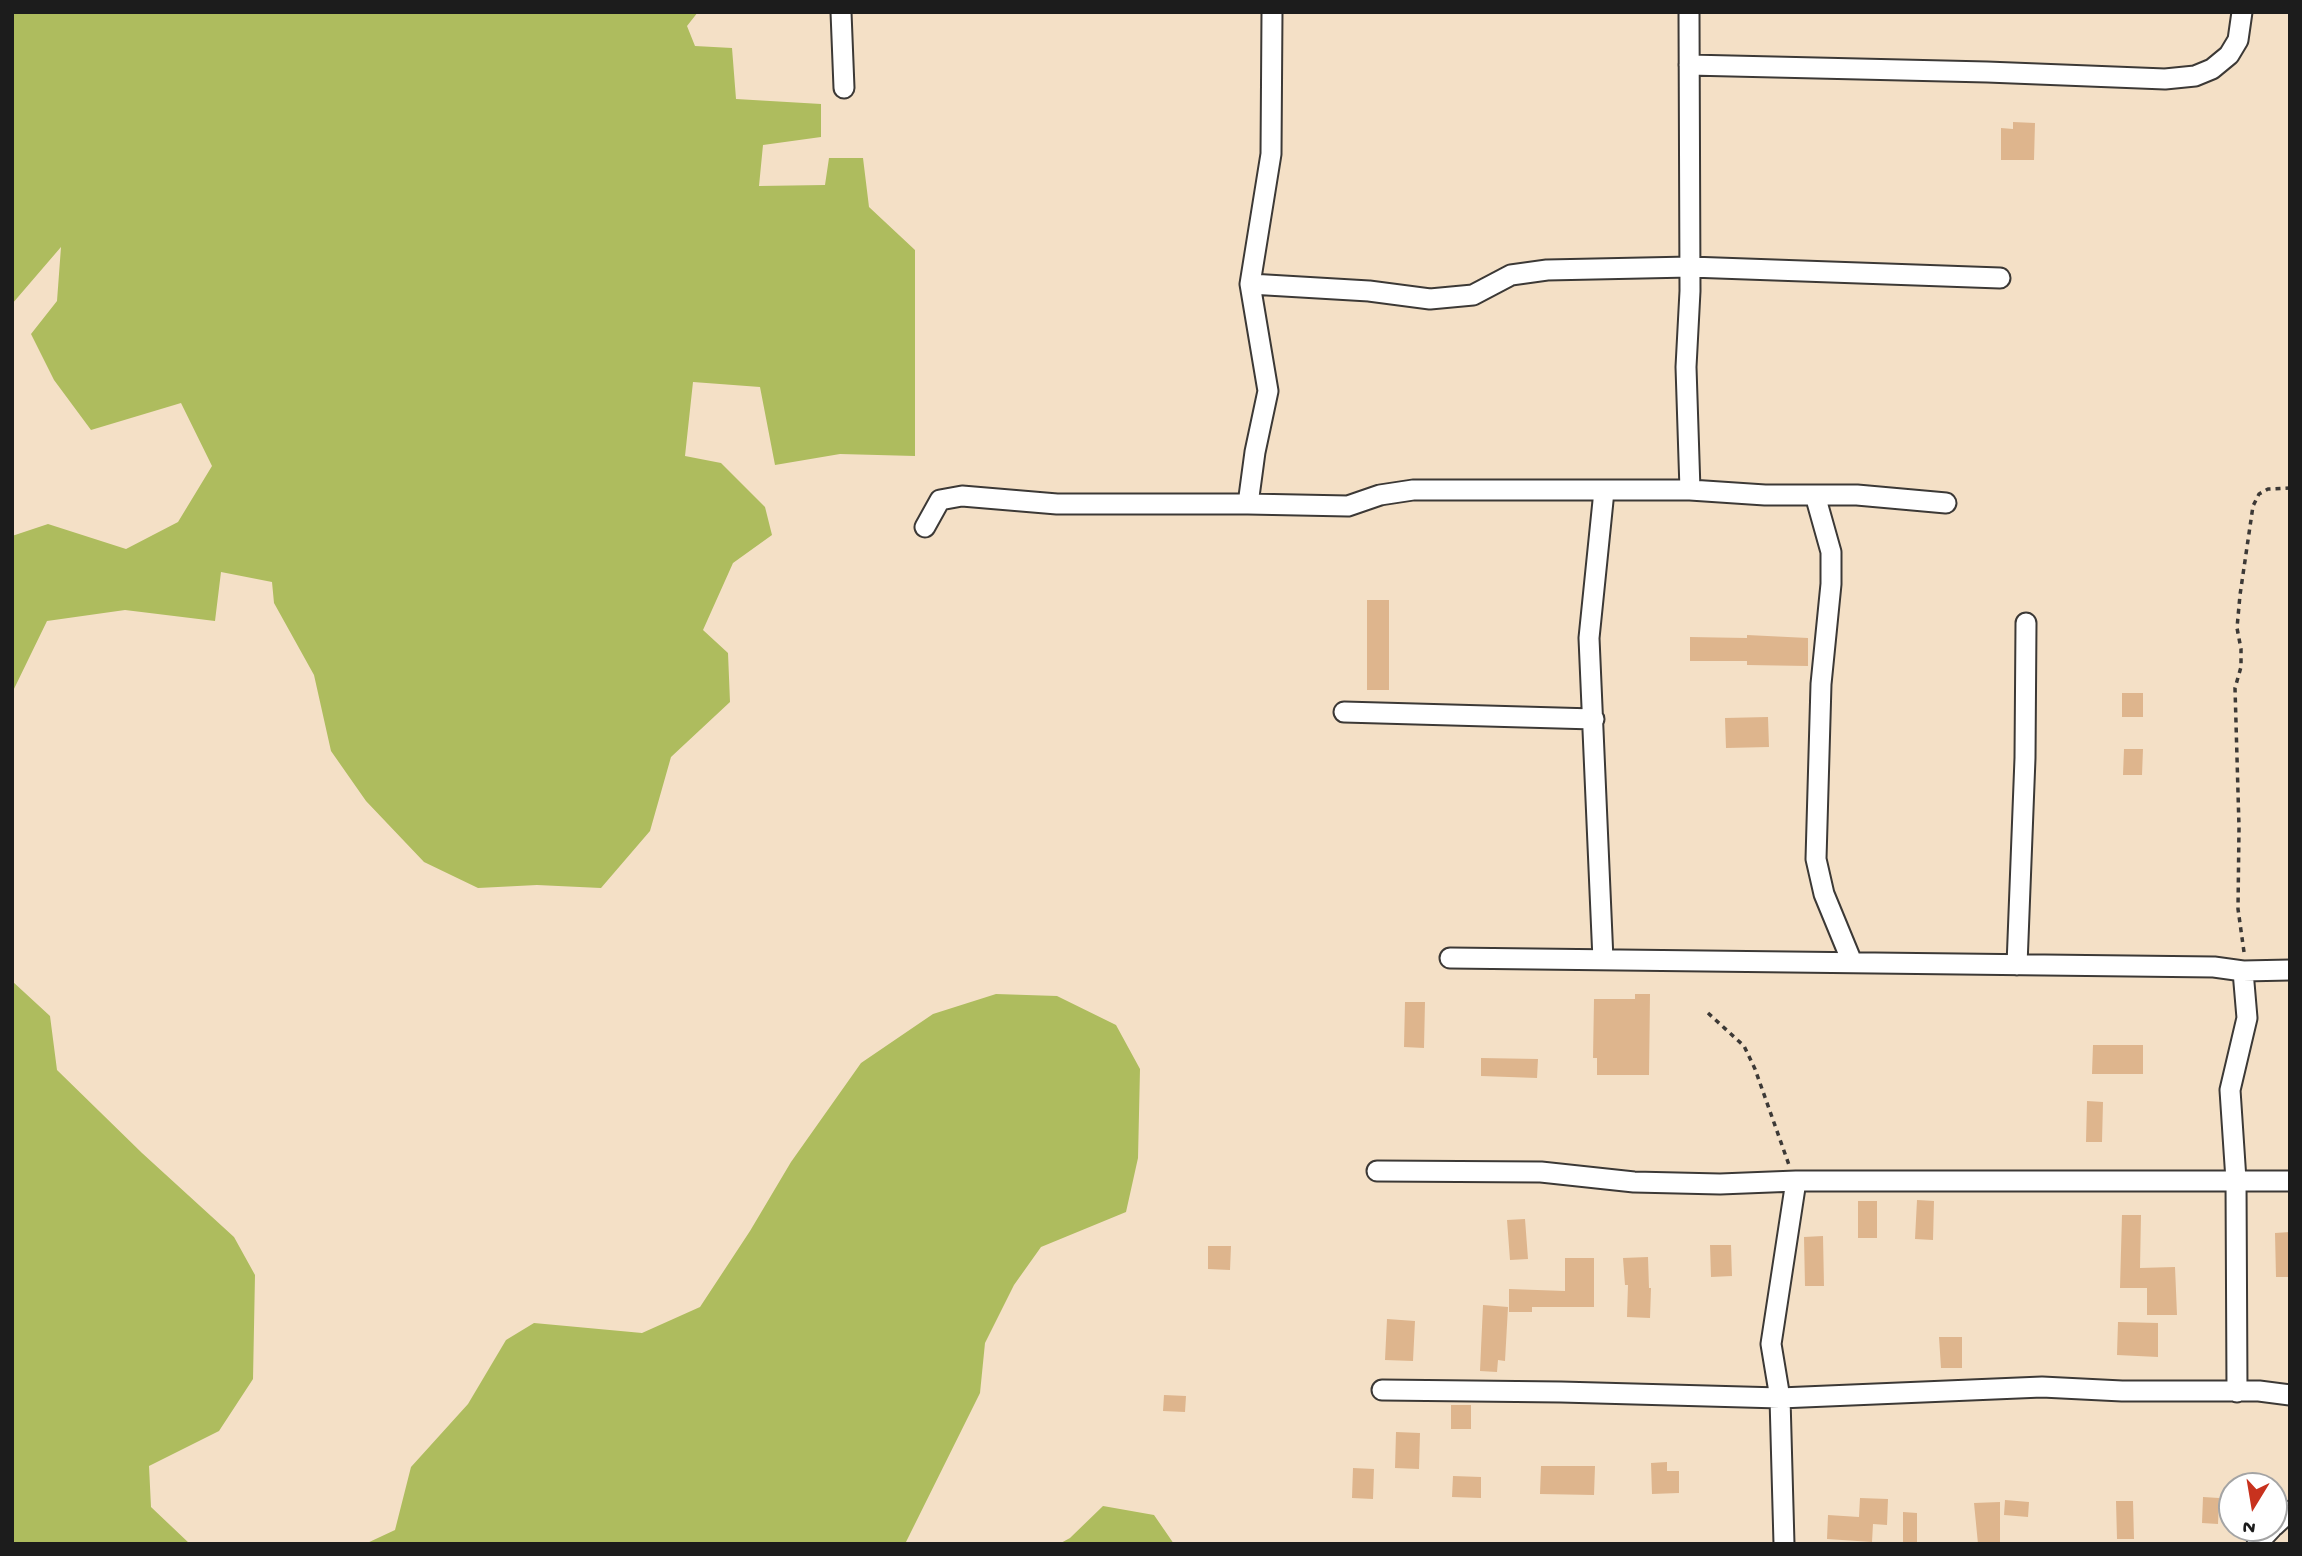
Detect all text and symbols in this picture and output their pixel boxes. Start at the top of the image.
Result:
north arrow [2218,1472,2288,1542]
text: N [2241,1514,2258,1539]

